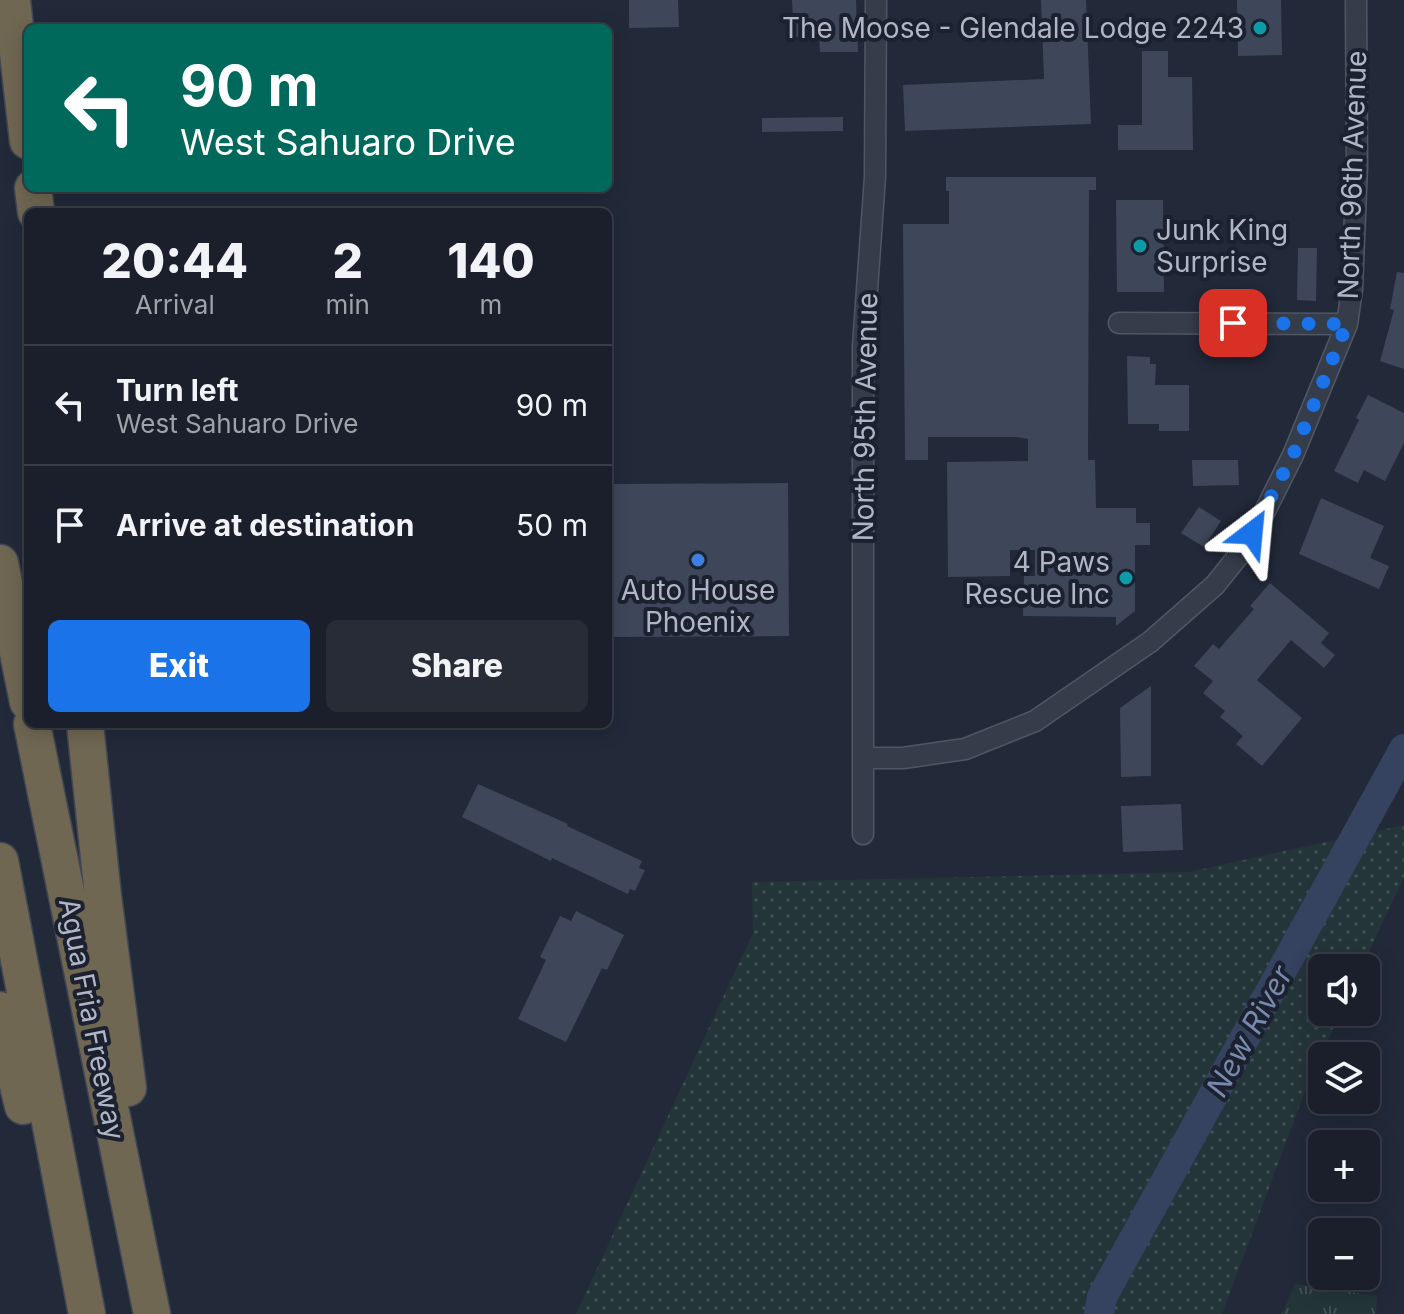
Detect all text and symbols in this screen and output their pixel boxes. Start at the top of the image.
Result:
place label: The Moose - Glendale Lodge 2243 [782,11,1244,45]
marker: The Moose - Glendale Lodge 2243 [1251,19,1269,37]
street label: North 96th Avenue [1331,50,1373,300]
text: 90 m [180,52,319,120]
icon: left [48,56,152,160]
text: West Sahuaro Drive [180,120,516,164]
place label: Junk King Surprise [1156,213,1288,279]
text: 20:44 [101,231,248,290]
text: 2 [332,231,363,290]
text: 140 [447,231,535,290]
marker: Junk King Surprise [1131,237,1149,255]
text: Arrival [135,289,215,320]
text: min [325,289,370,320]
text: m [480,289,502,320]
pin [1199,289,1267,357]
street label: North 95th Avenue [846,292,884,542]
icon: arrive [1211,301,1255,345]
text: Turn left [116,372,238,408]
icon: left [48,383,92,427]
text: 90 m [516,387,588,423]
text: West Sahuaro Drive [116,408,358,439]
position arrow [1210,491,1294,575]
icon: arrive [48,503,92,547]
text: Arrive at destination [116,507,414,543]
text: 50 m [516,507,588,543]
place label: 4 Paws Rescue Inc [964,545,1110,611]
marker: Auto House Phoenix [689,551,707,569]
marker: 4 Paws Rescue Inc [1117,569,1135,587]
place label: Auto House Phoenix [621,573,775,639]
button: Exit [48,620,310,712]
button: Share [326,620,588,712]
street label: Agua Fria Freeway [52,895,132,1143]
map controls [1308,954,1380,1290]
button: sound [1308,954,1380,1026]
water label: New River [1198,959,1300,1103]
button: layers [1308,1042,1380,1114]
button: + [1308,1130,1380,1202]
button: − [1308,1218,1380,1290]

